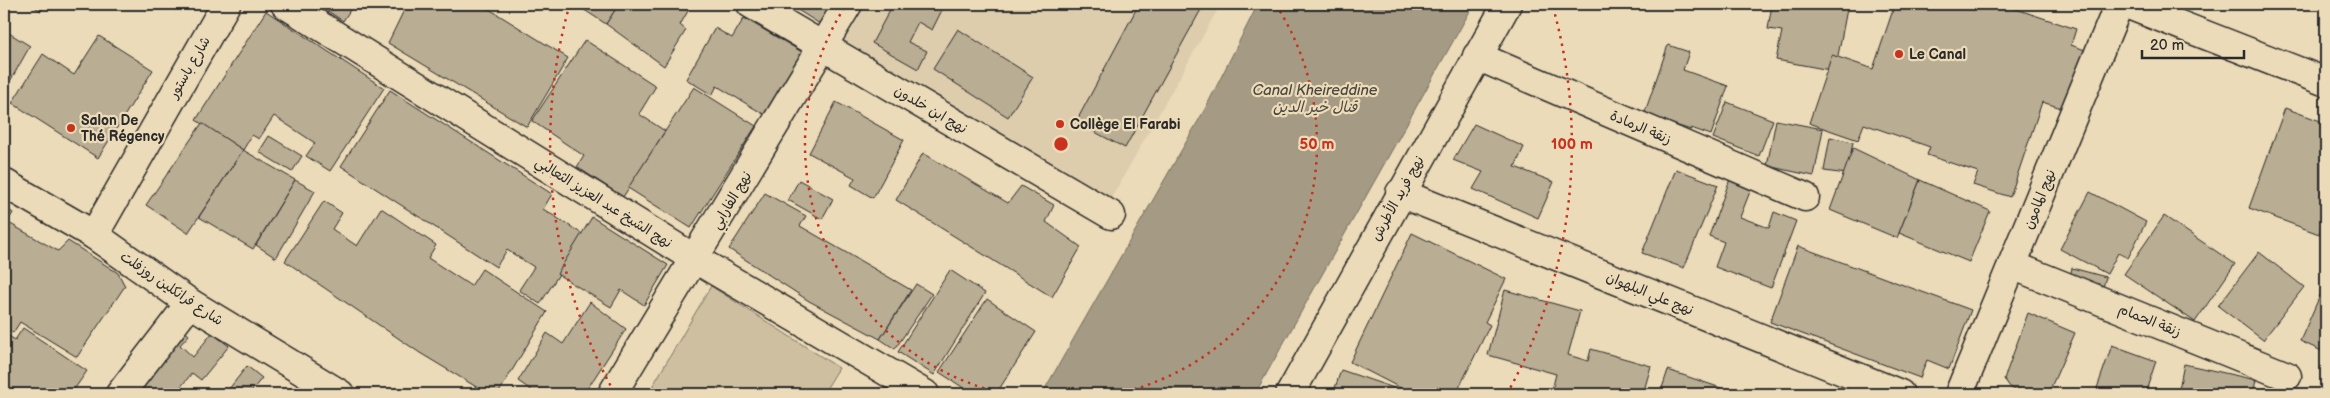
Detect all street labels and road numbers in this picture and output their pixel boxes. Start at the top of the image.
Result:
street label: شارع باستور [164,33,215,103]
street label: نهج ابن خلدون [891,82,970,138]
street label: زنقة الرمادة [1607,107,1674,148]
street label: نهج فريد الأطرش [1366,152,1429,244]
street label: نهج الشيخ عبد العزيز الثعالبي [530,153,675,255]
street label: نهج المامون [2020,167,2060,232]
street label: نهج الفارابي [708,168,759,234]
street label: شارع فرانكلين روزفلت [116,248,226,330]
street label: نهج علي البلهوان [1602,268,1696,322]
street label: زنقة الحمام [2115,300,2184,343]

